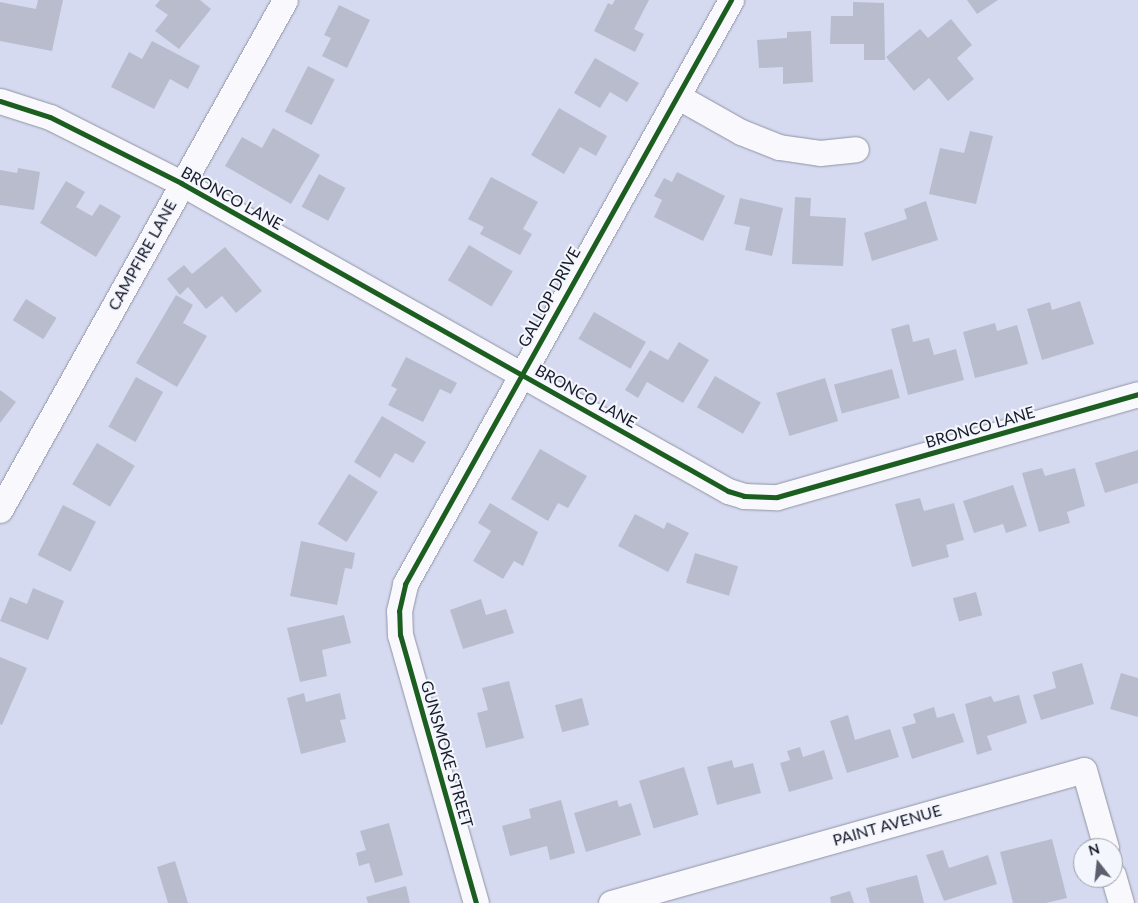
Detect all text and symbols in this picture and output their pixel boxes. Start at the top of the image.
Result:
street label: BRONCO LANE [178,162,286,234]
street label: CAMPFIRE LANE [104,196,180,314]
street label: GALLOP DRIVE [514,244,584,350]
street label: BRONCO LANE [532,360,640,432]
street label: BRONCO LANE [923,402,1037,452]
street label: GUNSMOKE STREET [417,678,477,830]
street label: PAINT AVENUE [830,800,944,850]
north arrow [1073,838,1123,888]
text: N [1086,839,1102,859]

